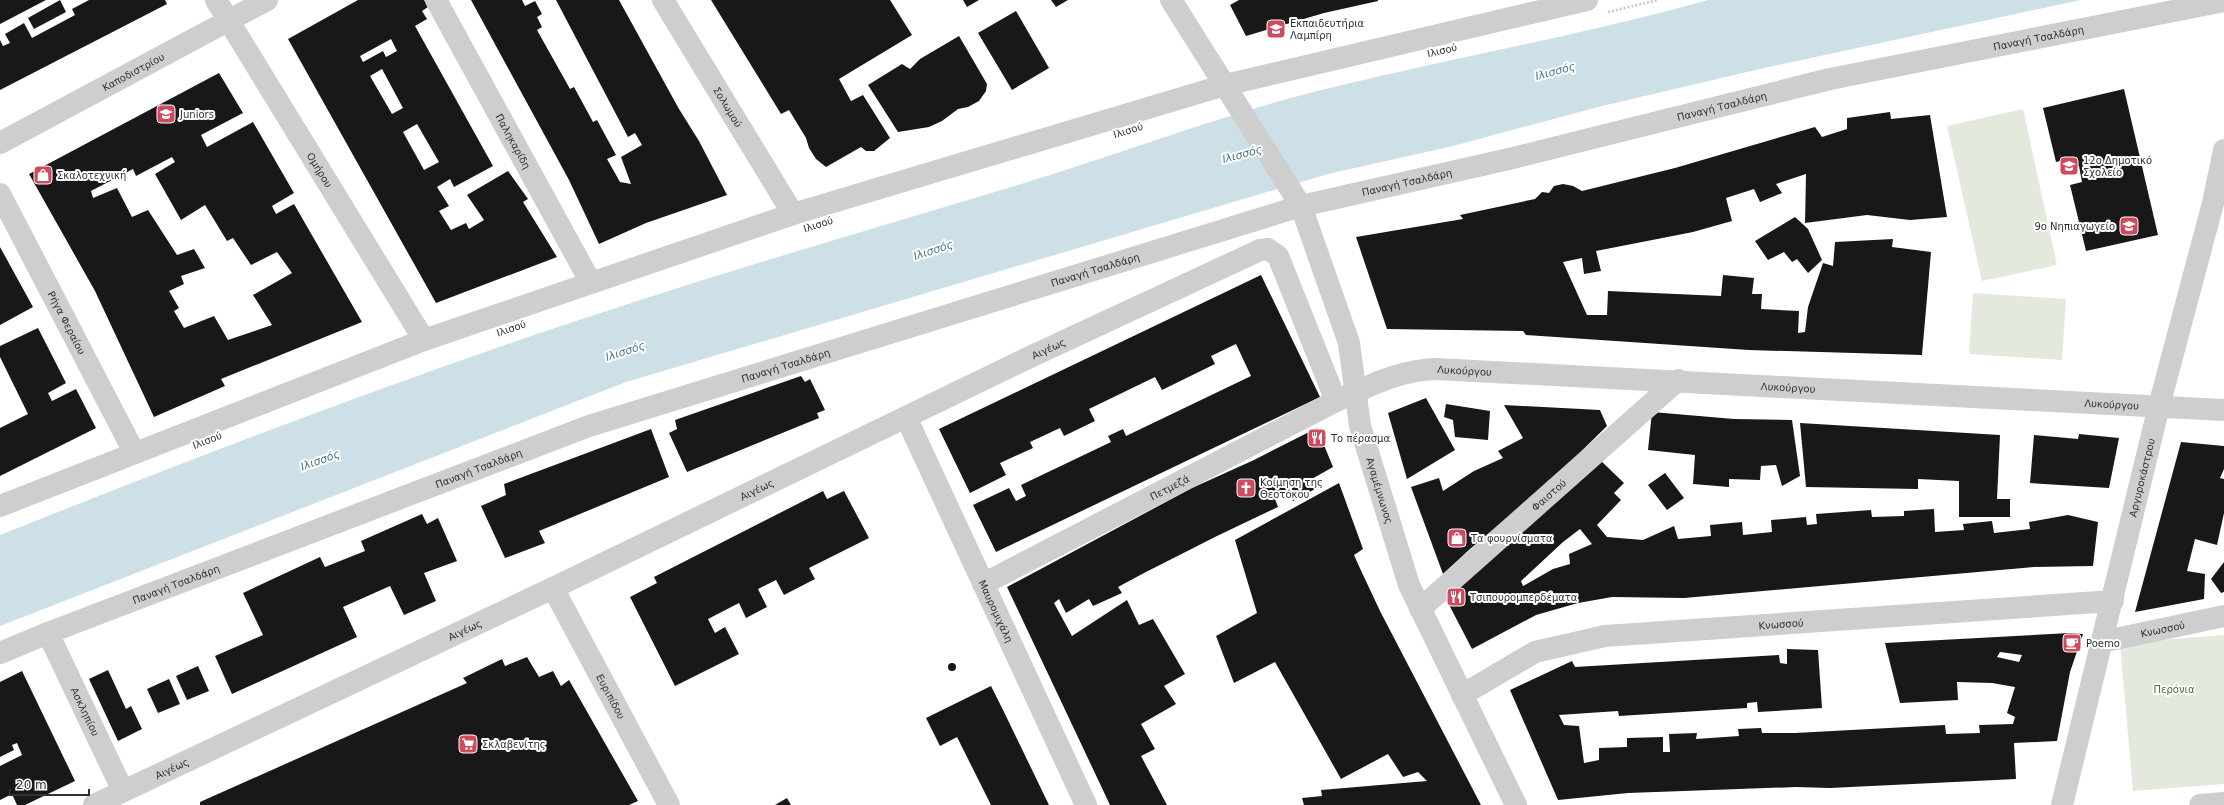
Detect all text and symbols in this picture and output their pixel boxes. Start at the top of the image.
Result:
school or university icon: Εκπαιδευτήρια Λαμπίρη [1265,18,1287,40]
place label: Εκπαιδευτήρια Λαμπίρη [1290,18,1365,41]
street label: Παναγή Τσαλδάρη [1992,24,2085,53]
street label: Ιλισού [1426,42,1458,59]
street label: Καποδιστρίου [100,51,166,93]
water label: Ιλισσός [1534,60,1577,83]
street label: Σολωμού [711,85,744,129]
street label: Παναγή Τσαλδάρη [1676,90,1768,123]
school or university icon: Juniors [155,103,177,125]
place label: Juniors [179,109,214,120]
street label: Παληκαρίδη [493,112,532,171]
street label: Ιλισού [1112,121,1145,140]
water label: Ιλισσός [1221,143,1264,166]
street label: Ομήρου [305,151,334,190]
school or university icon: 12ο Δημοτικό Σχολείο [2058,155,2080,177]
place label: 12ο Δημοτικό Σχολείο [2083,155,2152,178]
shop icon: Σκαλοτεχνική [32,164,54,186]
street label: Παναγή Τσαλδάρη [1361,167,1453,198]
place label: Σκαλοτεχνική [57,170,126,181]
street label: Ιλισού [802,214,835,234]
school or university icon: 9ο Νηπιαγωγείο [2118,215,2140,237]
place label: 9ο Νηπιαγωγείο [2034,221,2115,232]
water label: Ιλισσός [912,238,955,263]
street label: Παναγή Τσαλδάρη [1050,251,1141,289]
street label: Ρήγα Φεραίου [45,289,87,357]
street label: Ιλισού [495,318,528,339]
street label: Αιγέως [1030,336,1067,361]
water label: Ιλισσός [604,339,647,364]
street label: Παναγή Τσαλδάρη [740,347,831,385]
street label: Λυκούργου [1437,364,1492,378]
street label: Λυκούργου [1760,381,1816,395]
street label: Λυκούργου [2084,398,2139,412]
restaurant icon: Το πέρασμα [1306,427,1328,449]
street label: Ιλισού [191,430,224,451]
place label: Το πέρασμα [1330,433,1390,444]
street label: Αργυροκάστρου [2127,437,2157,518]
water label: Ιλισσός [299,447,342,474]
street label: Παναγή Τσαλδάρη [434,447,524,490]
street label: Αγαμέμνωνος [1364,456,1395,525]
street label: Πετμεζά [1148,473,1192,503]
street label: Αιγέως [738,477,775,503]
church icon: Κοίμηση της Θεοτόκου [1235,477,1257,499]
place label: Κοίμηση της Θεοτόκου [1260,477,1323,500]
street label: Φαιστού [1530,477,1569,513]
shop icon: Τα φουρνίσματα [1446,527,1468,549]
place label: Τα φουρνίσματα [1470,533,1553,544]
street label: Παναγή Τσαλδάρη [131,563,221,606]
street label: Μαυρομιχάλη [976,578,1015,644]
restaurant icon: Τσιπουρομπερδέματα [1445,586,1467,608]
place label: Τσιπουρομπερδέματα [1469,592,1578,603]
street label: Κνωσσού [1758,617,1804,631]
street label: Αιγέως [446,618,483,643]
street label: Κνωσσού [2140,619,2186,640]
cafe icon: Poemo [2061,632,2083,654]
place label: Poemo [2086,638,2120,649]
street label: Ευριπίδου [594,672,627,721]
park label: Περόνια [2154,684,2195,695]
street label: Ασκληπίου [69,686,101,738]
supermarket icon: Σκλαβενίτης [457,733,479,755]
place label: Σκλαβενίτης [482,739,546,750]
street label: Αιγέως [153,756,191,781]
scale bar [10,771,89,797]
text: 20 m [16,778,47,792]

